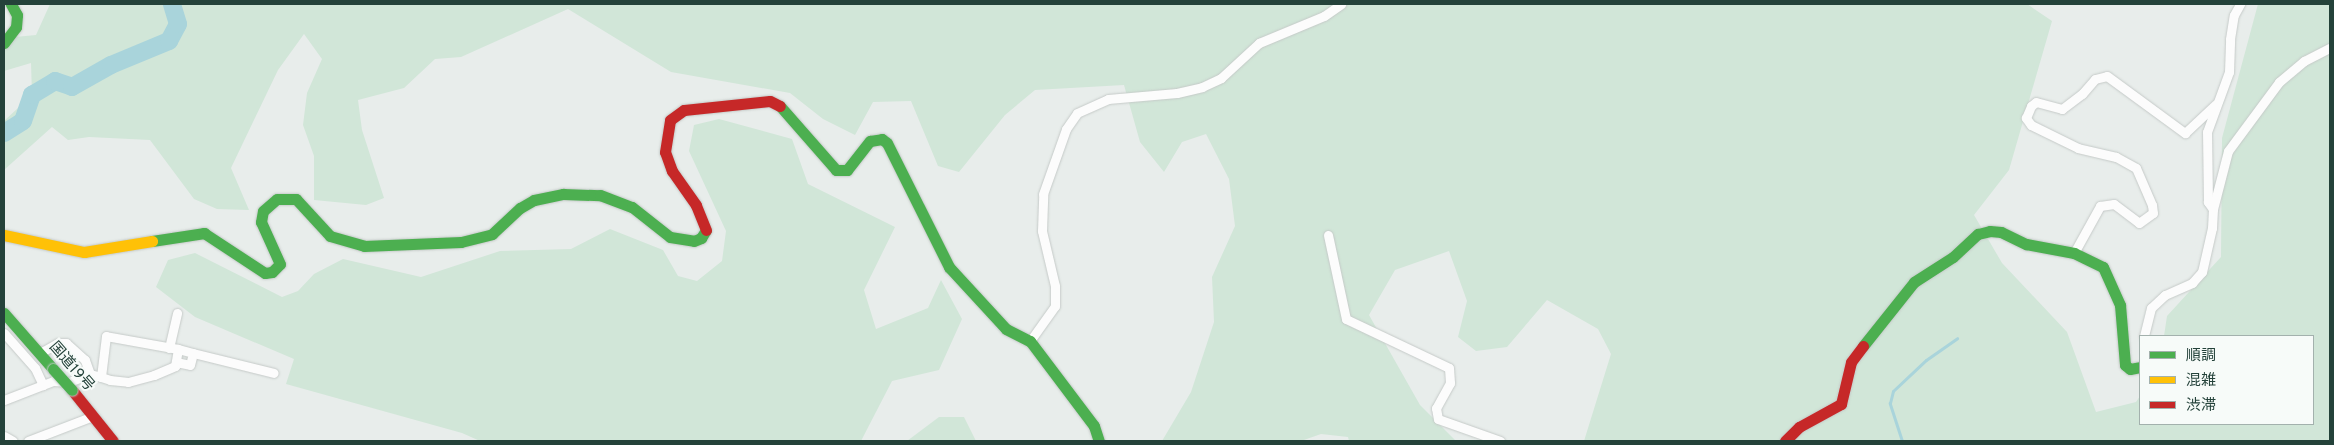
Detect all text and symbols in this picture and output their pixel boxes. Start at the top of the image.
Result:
legend [2139,335,2314,425]
street label: 国道19号 [45,339,97,395]
text: 順調 [2186,347,2216,366]
text: 混雑 [2186,372,2216,391]
text: 渋滞 [2186,397,2216,416]

